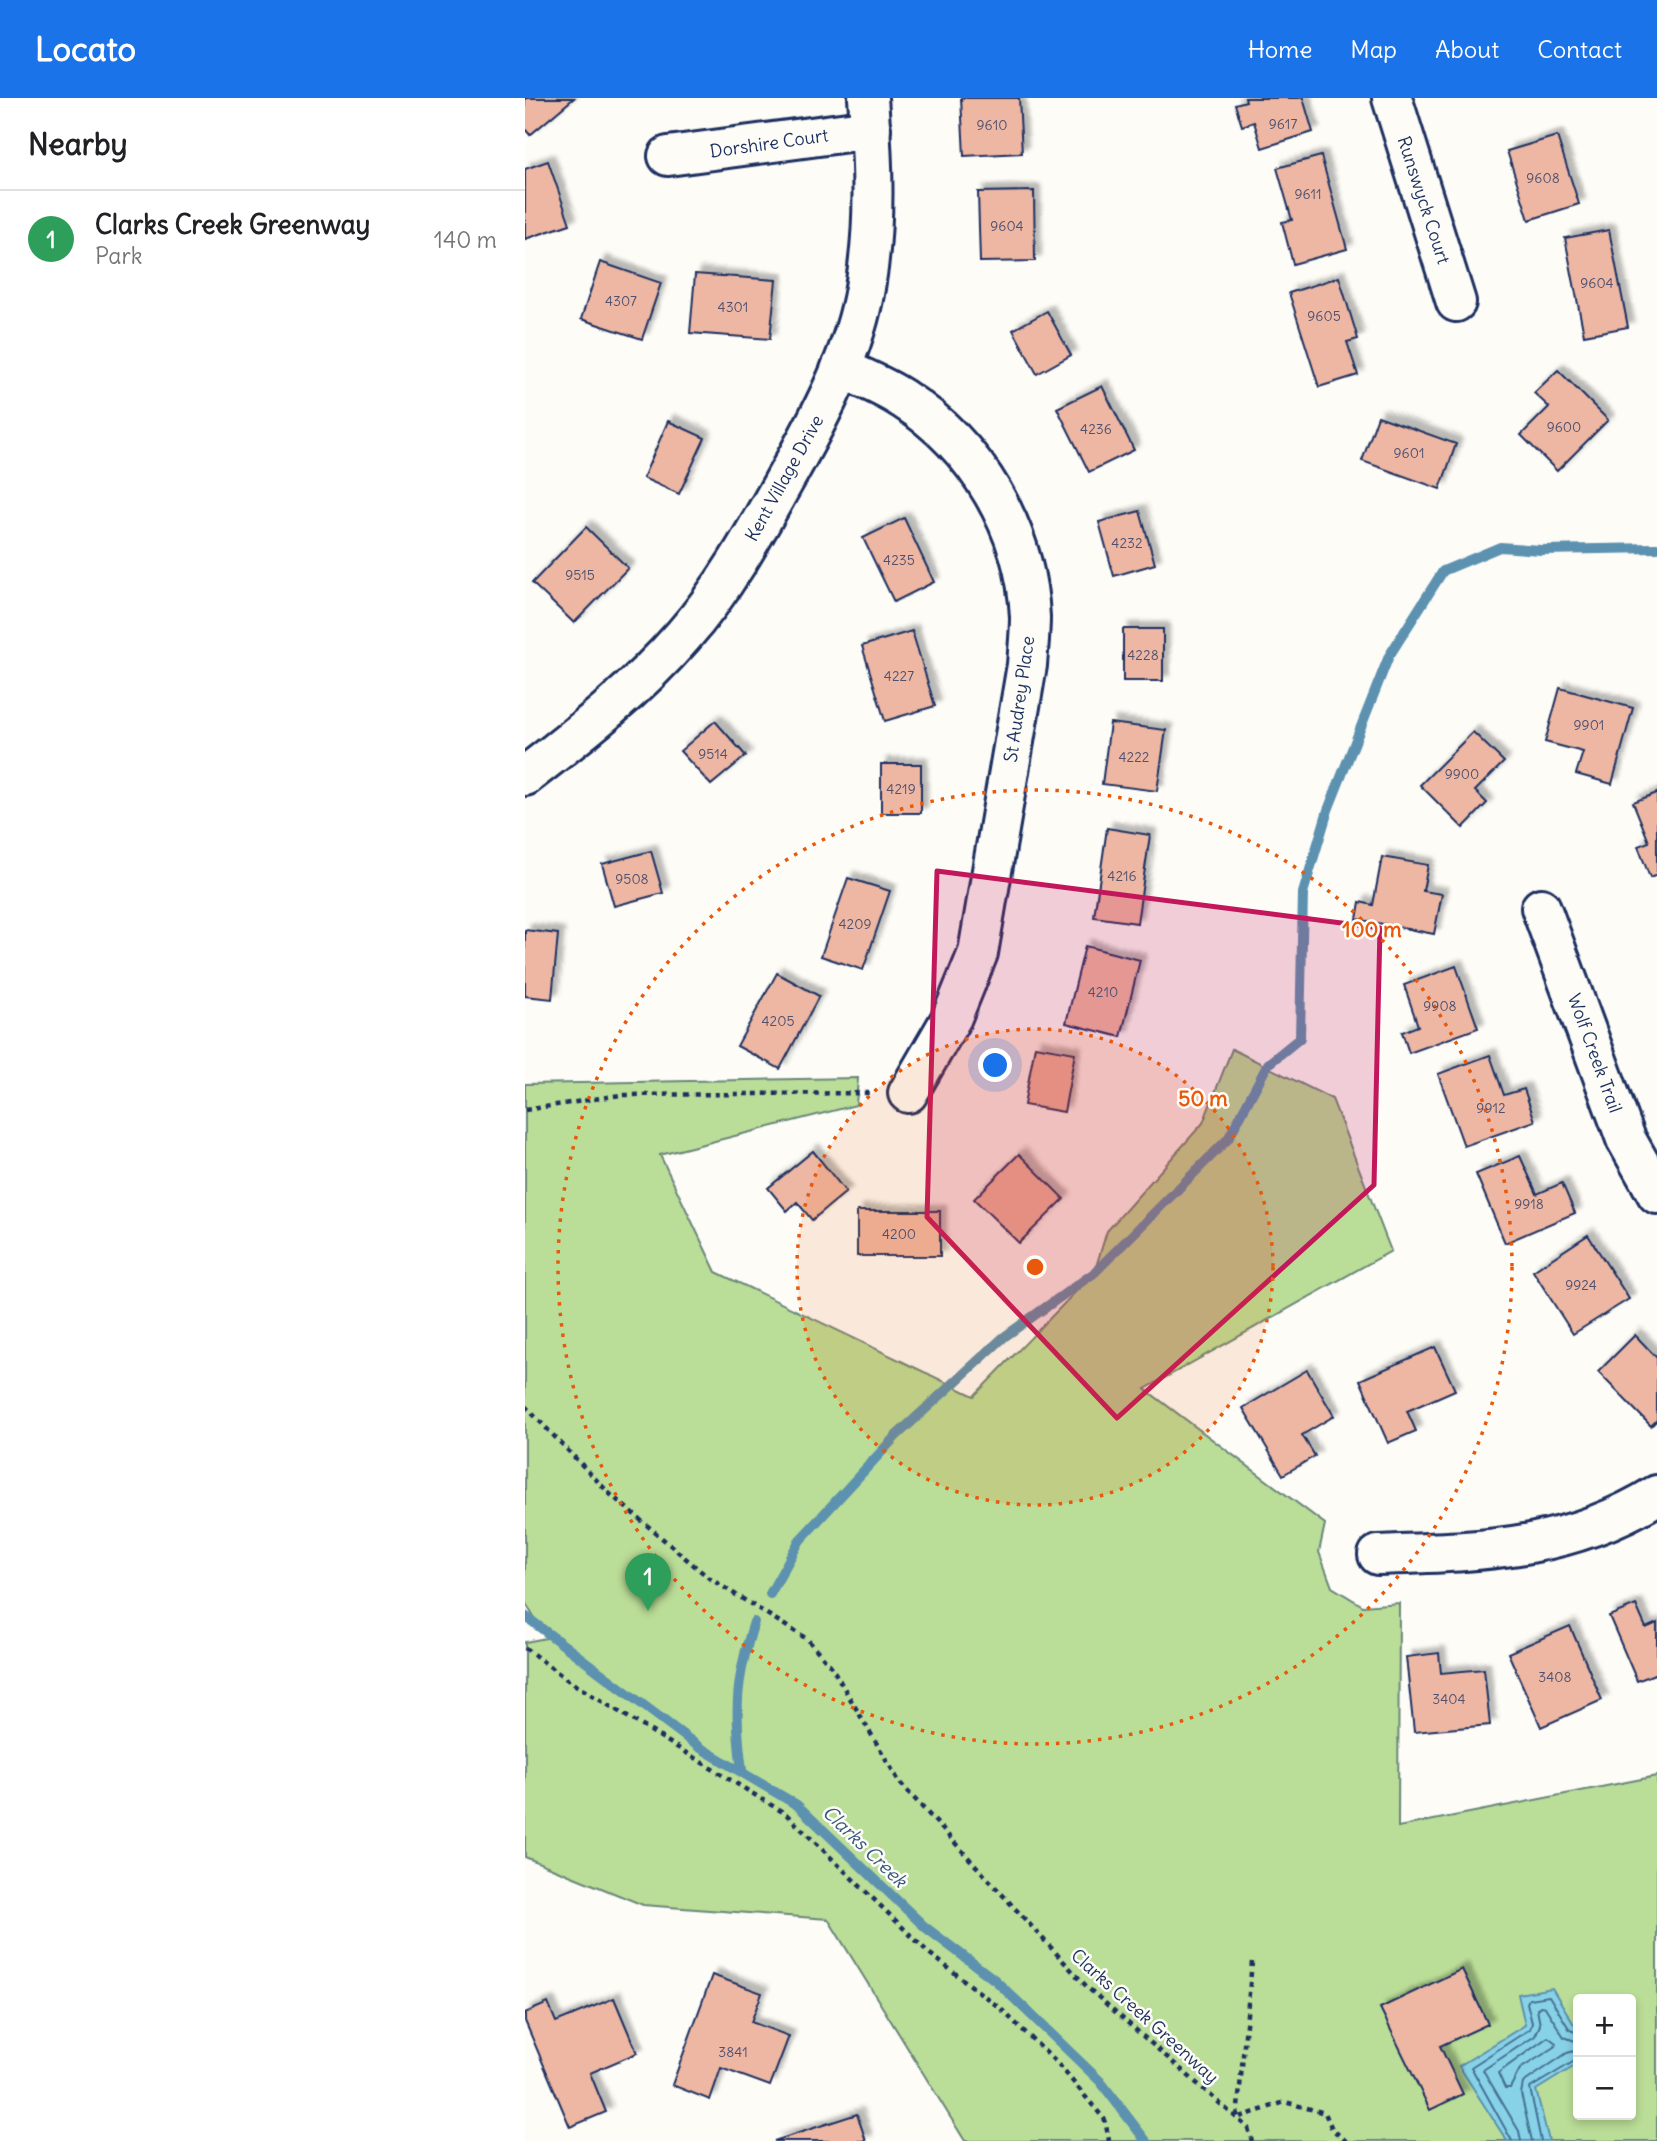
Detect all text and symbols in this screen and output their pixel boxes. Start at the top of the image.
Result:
text: Locato [35,28,136,70]
text: Home [1248,34,1312,64]
text: Map [1350,34,1397,64]
text: About [1435,34,1499,64]
text: Contact [1537,34,1622,64]
house number: 9617 [1269,115,1297,133]
house number: 9610 [977,116,1007,134]
street label: Dorshire Court [708,123,830,163]
text: Nearby [28,125,128,163]
street label: Runswyck Court [1392,133,1456,267]
house number: 9608 [1526,169,1560,187]
house number: 9611 [1294,185,1322,203]
text: Clarks Creek Greenway [95,208,370,241]
house number: 9604 [990,217,1024,235]
text: 1 [46,225,56,254]
text: 140 m [434,225,497,254]
text: Park [95,241,143,270]
house number: 9604 [1580,274,1614,292]
house number: 4307 [605,292,637,310]
house number: 4301 [718,298,748,316]
house number: 9605 [1307,307,1341,325]
street label: Kent Village Drive [740,411,828,545]
house number: 9600 [1547,418,1581,436]
house number: 4236 [1080,420,1112,438]
house number: 9601 [1394,444,1424,462]
house number: 4232 [1111,534,1143,552]
house number: 4235 [883,551,915,569]
house number: 9515 [565,566,595,584]
street label: St Audrey Place [999,634,1039,764]
house number: 4228 [1127,646,1159,664]
house number: 4227 [884,667,914,685]
house number: 9901 [1574,716,1604,734]
house number: 9514 [698,745,728,763]
house number: 4222 [1118,748,1150,766]
house number: 9900 [1445,765,1479,783]
house number: 4219 [886,780,916,798]
house number: 4216 [1107,867,1137,885]
house number: 9508 [615,870,649,888]
house number: 4209 [838,915,872,933]
text: 100 m [1342,916,1402,943]
house number: 4210 [1088,983,1118,1001]
street label: Wolf Creek Trail [1563,990,1627,1116]
house number: 9908 [1423,997,1457,1015]
house number: 4205 [761,1012,795,1030]
your location [978,1048,1012,1082]
text: 50 m [1178,1085,1228,1112]
house number: 9912 [1476,1099,1506,1117]
house number: 9918 [1514,1195,1544,1213]
house number: 4200 [882,1225,916,1243]
centre of rings [1023,1255,1047,1279]
house number: 9924 [1565,1276,1597,1294]
pin: 1 [625,1553,671,1611]
house number: 3408 [1538,1668,1572,1686]
house number: 3404 [1432,1690,1466,1708]
water label: Clarks Creek [818,1800,913,1893]
street label: Clarks Creek Greenway [1066,1944,1224,2088]
map controls [1573,1994,1636,2120]
button: + [1573,1994,1636,2057]
house number: 3841 [718,2043,748,2061]
button: − [1573,2057,1636,2120]

